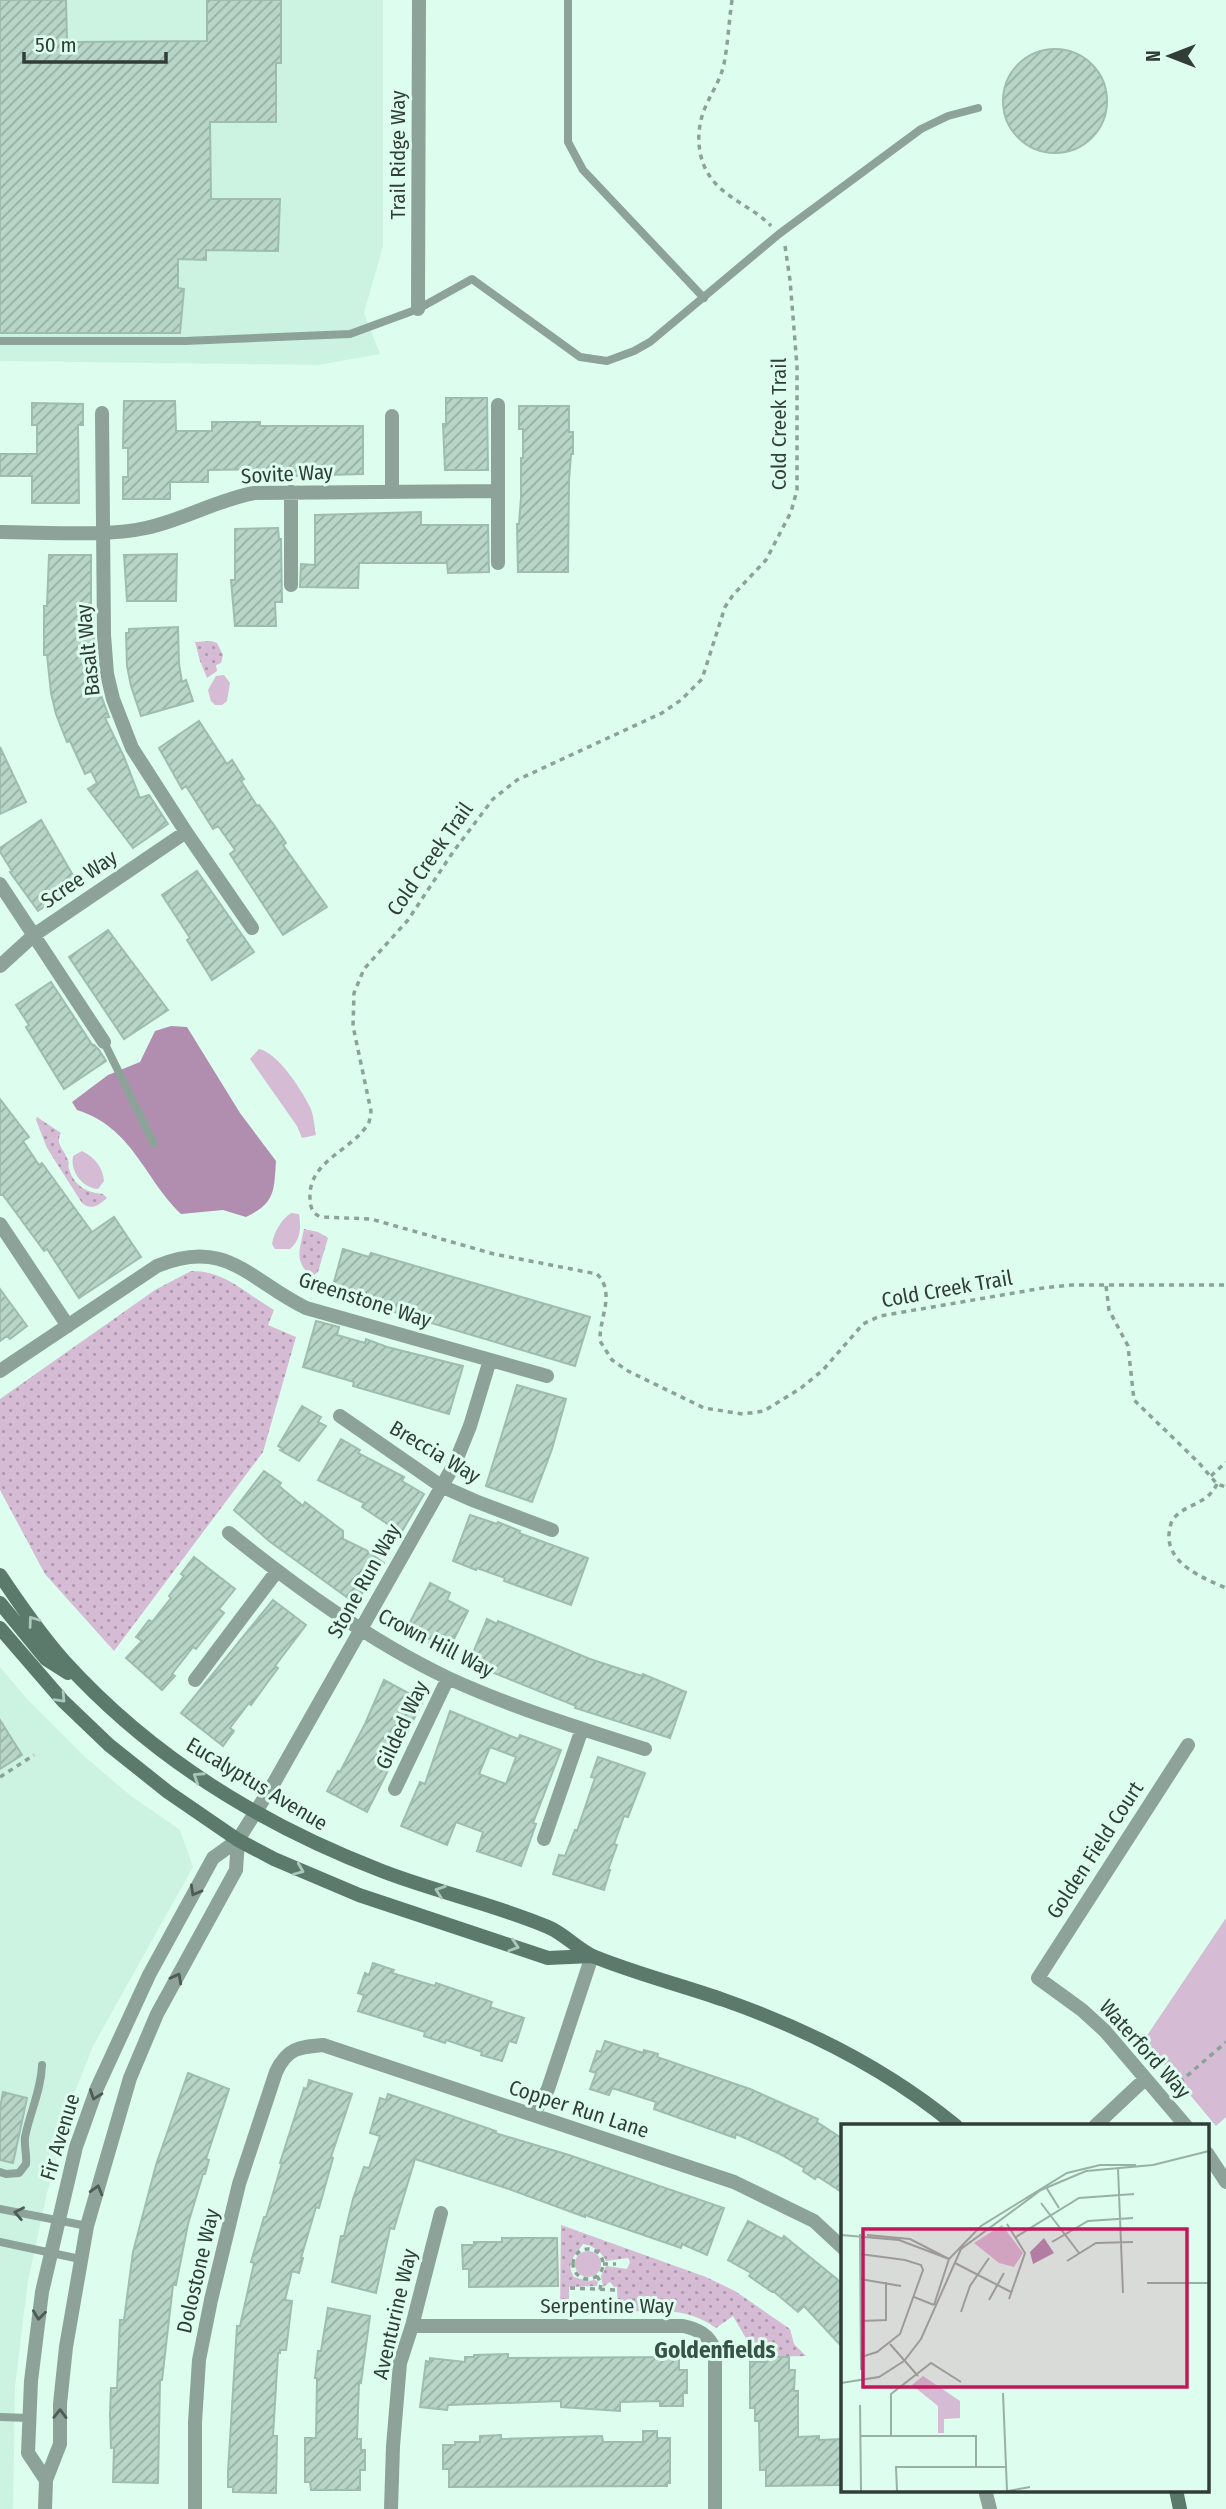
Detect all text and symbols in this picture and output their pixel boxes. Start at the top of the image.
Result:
scale bar [24,21,166,65]
north arrow [1135,21,1205,91]
text: 50 m [35,32,77,58]
text: N [1142,50,1165,62]
street label: Trail Ridge Way [385,90,411,220]
street label: Cold Creek Trail [766,357,792,490]
street label: Sovite Way [240,459,334,489]
street label: Basalt Way [70,602,106,697]
street label: Cold Creek Trail [381,797,479,921]
street label: Scree Way [36,844,123,914]
street label: Cold Creek Trail [880,1265,1015,1313]
street label: Greenstone Way [295,1266,435,1334]
street label: Breccia Way [385,1415,486,1490]
street label: Stone Run Way [322,1518,407,1643]
street label: Crown Hill Way [374,1603,499,1684]
one-way arrow [29,1616,41,1629]
street label: Gilded Way [370,1676,434,1774]
one-way arrow [52,1690,65,1703]
street label: Eucalyptus Avenue [182,1732,332,1836]
one-way arrow [192,1772,205,1785]
street label: Golden Field Court [1041,1776,1149,1924]
one-way arrow [292,1862,305,1876]
one-way arrow [190,1884,203,1896]
one-way arrow [434,1885,447,1899]
one-way arrow [507,1938,519,1952]
one-way arrow [168,1973,182,1985]
street label: Waterford Way [1094,1994,1197,2104]
street label: Copper Run Lane [506,2074,652,2144]
one-way arrow [89,2088,103,2100]
street label: Fir Avenue [35,2091,85,2183]
inset map [841,2124,1208,2492]
one-way arrow [89,2184,104,2196]
one-way arrow [13,2206,25,2221]
street label: Dolostone Way [171,2206,225,2336]
street label: Aventurine Way [367,2246,423,2382]
street label: Serpentine Way [540,2293,674,2319]
one-way arrow [31,2309,46,2321]
district label: Goldenfields [654,2336,776,2364]
one-way arrow [53,2408,68,2419]

